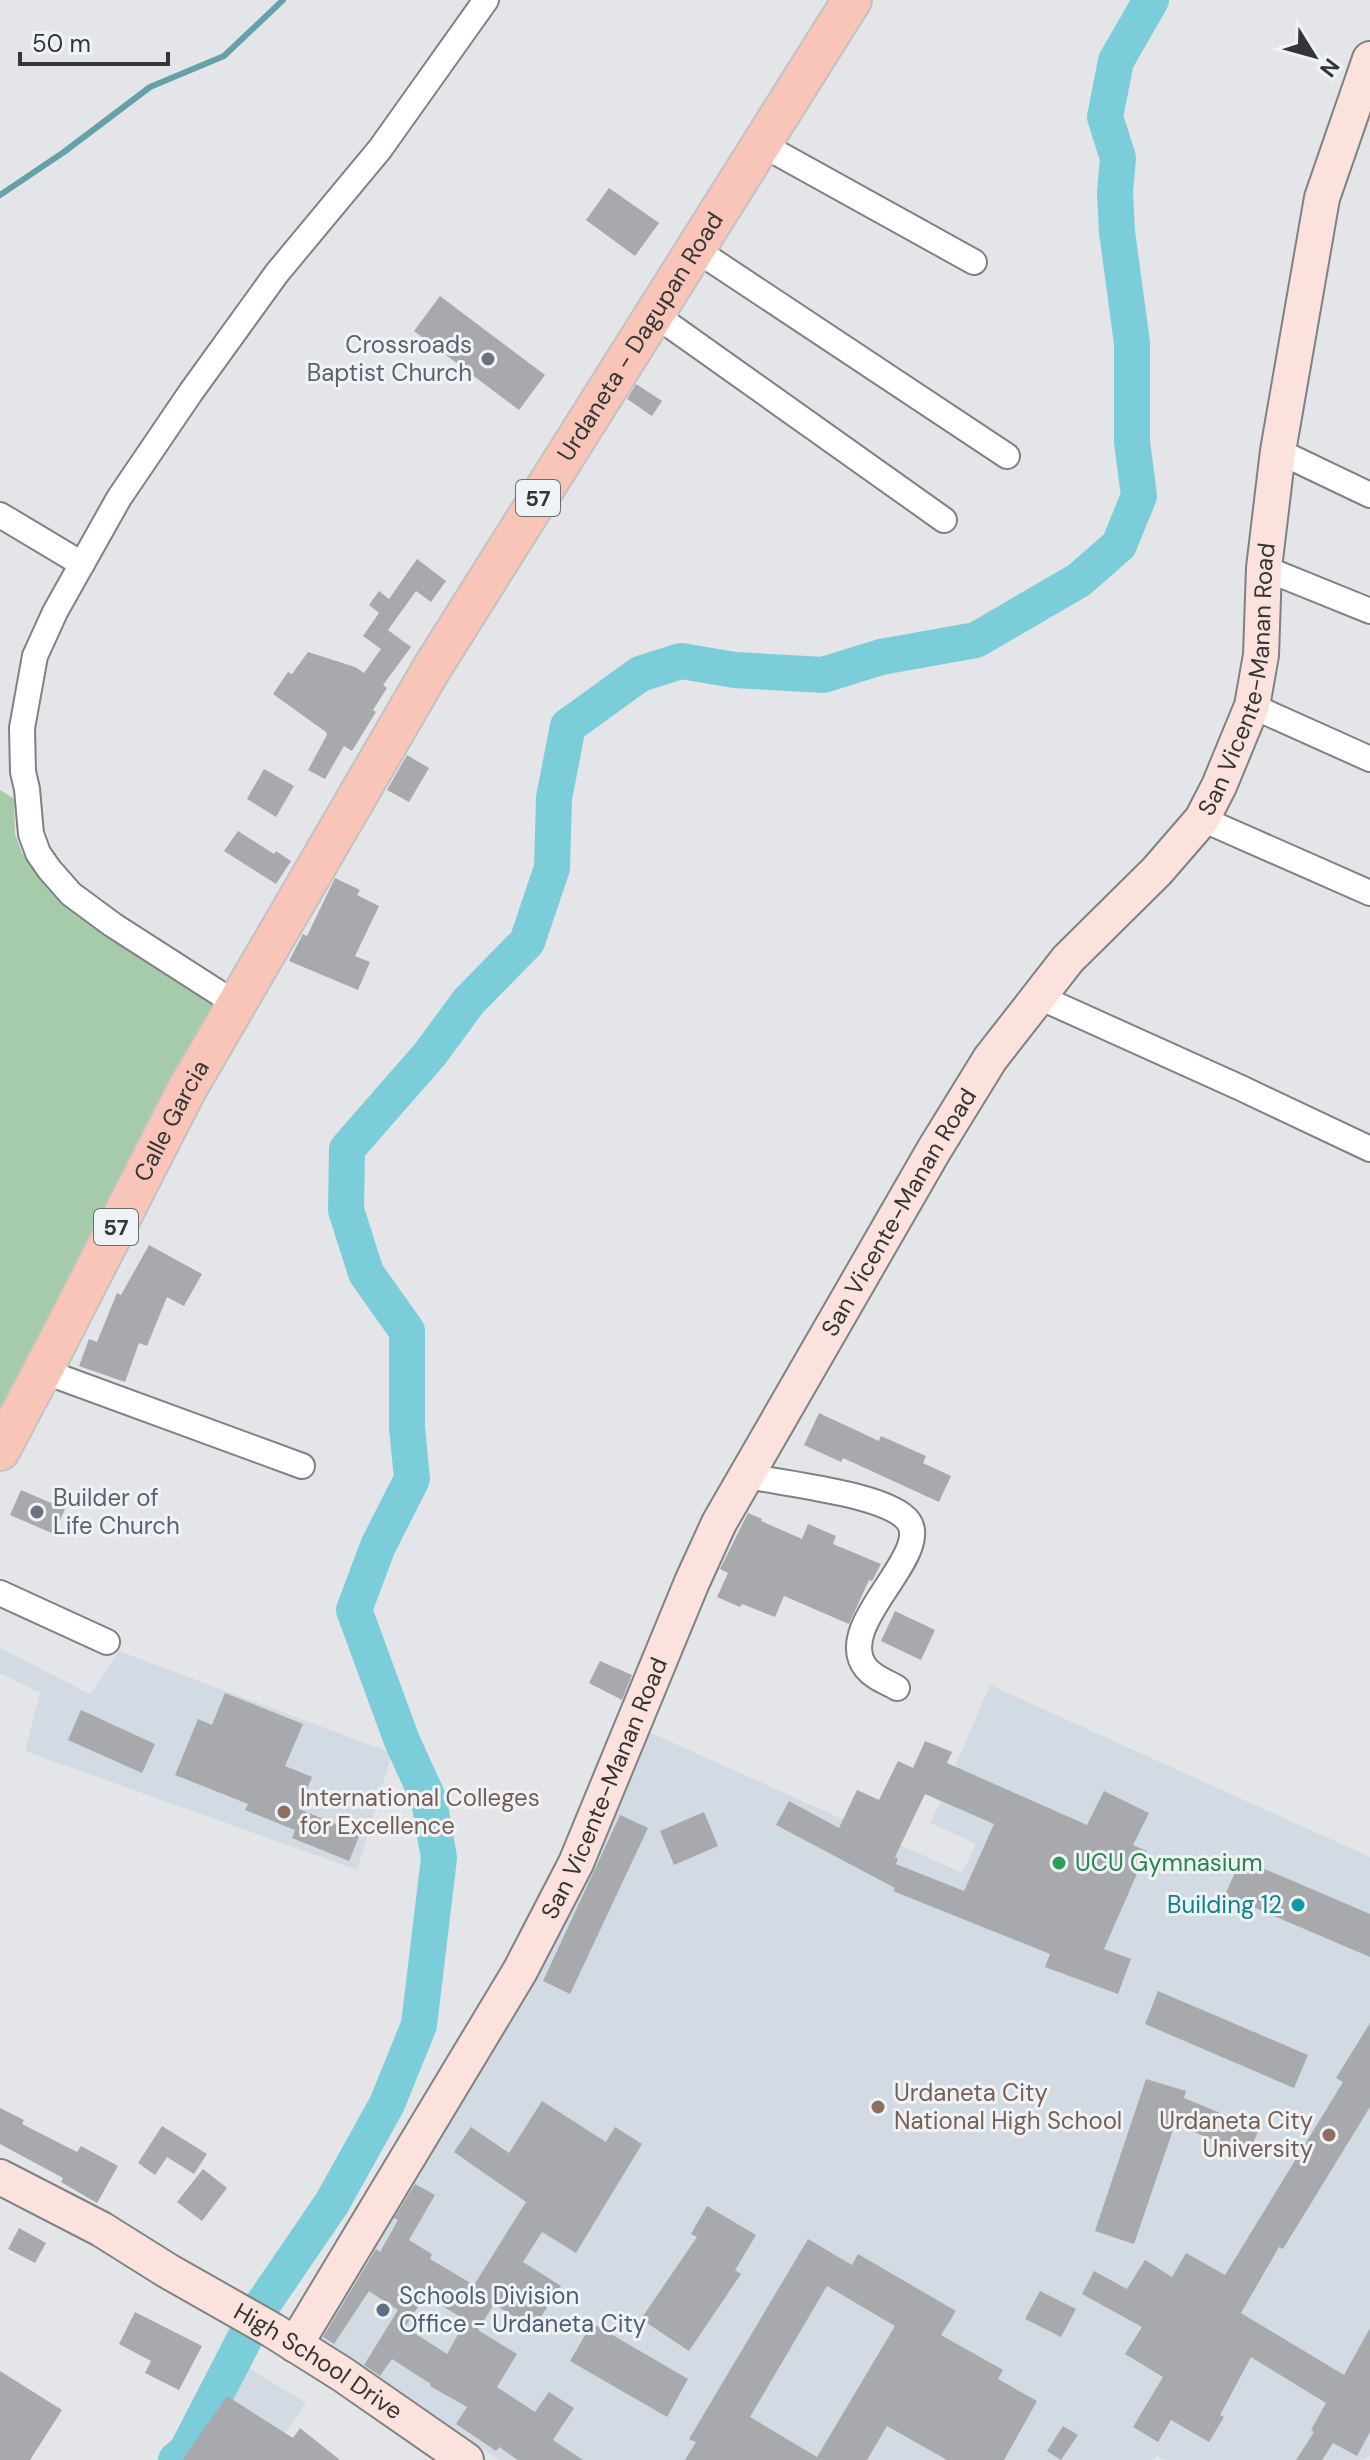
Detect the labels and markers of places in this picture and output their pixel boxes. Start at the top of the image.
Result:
place label: Crossroads Baptist Church [307,329,472,388]
marker: Crossroads Baptist Church [479,350,497,368]
place label: Builder of Life Church [53,1482,180,1541]
marker: Builder of Life Church [28,1503,46,1521]
place label: International Colleges for Excellence [300,1782,540,1841]
marker: International Colleges for Excellence [275,1803,293,1821]
place label: UCU Gymnasium [1075,1847,1263,1878]
marker: UCU Gymnasium [1050,1854,1068,1872]
place label: Building 12 [1167,1889,1282,1920]
marker: Building 12 [1289,1896,1307,1914]
place label: Urdaneta City National High School [894,2077,1122,2136]
marker: Urdaneta City National High School [869,2098,887,2116]
place label: Urdaneta City University [1159,2105,1313,2164]
marker: Urdaneta City University [1320,2126,1338,2144]
place label: Schools Division Office - Urdaneta City [399,2280,646,2339]
marker: Schools Division Office - Urdaneta City [374,2301,392,2319]

